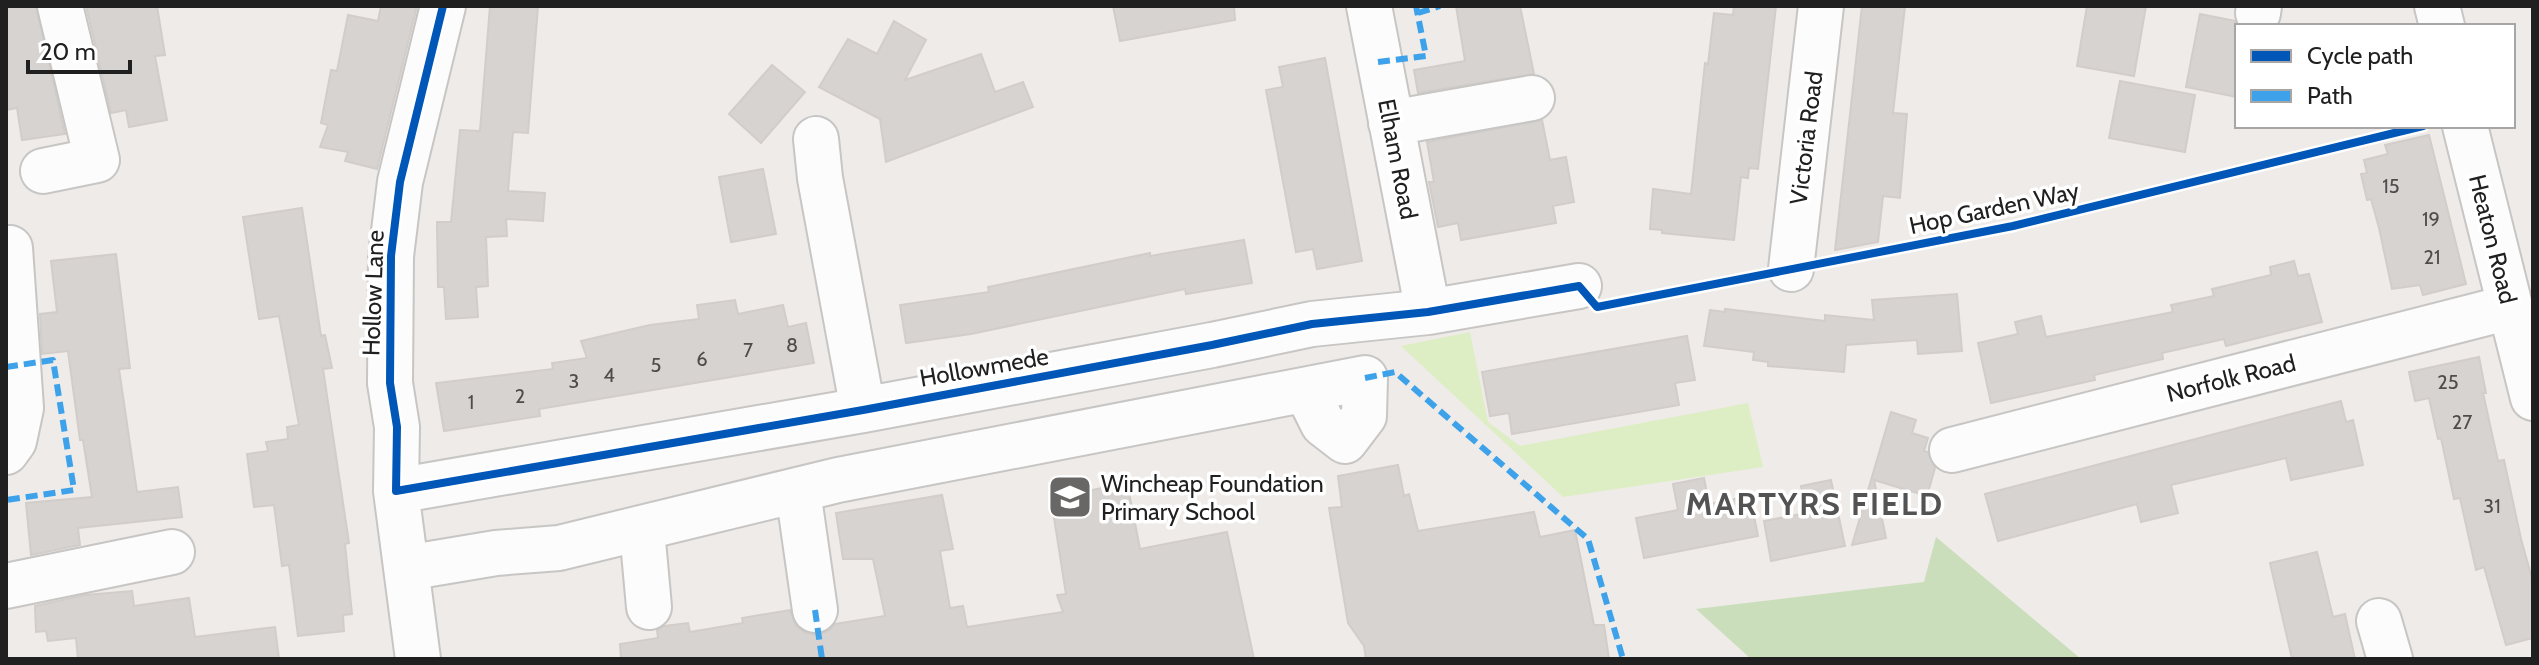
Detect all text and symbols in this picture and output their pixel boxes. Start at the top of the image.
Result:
scale bar [28,24,130,74]
legend [2235,24,2515,128]
text: 20 m [40,37,96,66]
text: Cycle path [2307,41,2413,70]
street label: Victoria Road [1783,69,1829,207]
text: Path [2307,81,2353,110]
street label: Elham Road [1372,96,1424,222]
street label: Heaton Road [2463,171,2523,307]
house number: 15 [2382,174,2400,198]
street label: Hop Garden Way [1906,176,2082,240]
house number: 19 [2422,207,2440,231]
street label: Hollow Lane [356,229,390,357]
house number: 21 [2424,245,2441,269]
house number: 8 [786,333,798,357]
house number: 7 [743,338,753,362]
street label: Hollowmede [917,341,1051,393]
house number: 6 [696,347,708,371]
street label: Norfolk Road [2163,348,2299,408]
house number: 5 [651,353,661,377]
house number: 4 [603,363,615,387]
house number: 3 [569,369,579,393]
house number: 25 [2437,370,2459,394]
house number: 2 [515,384,525,408]
house number: 1 [468,390,474,414]
house number: 27 [2452,410,2472,434]
place label: Wincheap Foundation Primary School [1101,469,1324,526]
school or university icon: Wincheap Foundation Primary School [1046,473,1094,521]
district label: MARTYRS FIELD [1686,484,1944,523]
house number: 31 [2483,494,2501,518]

